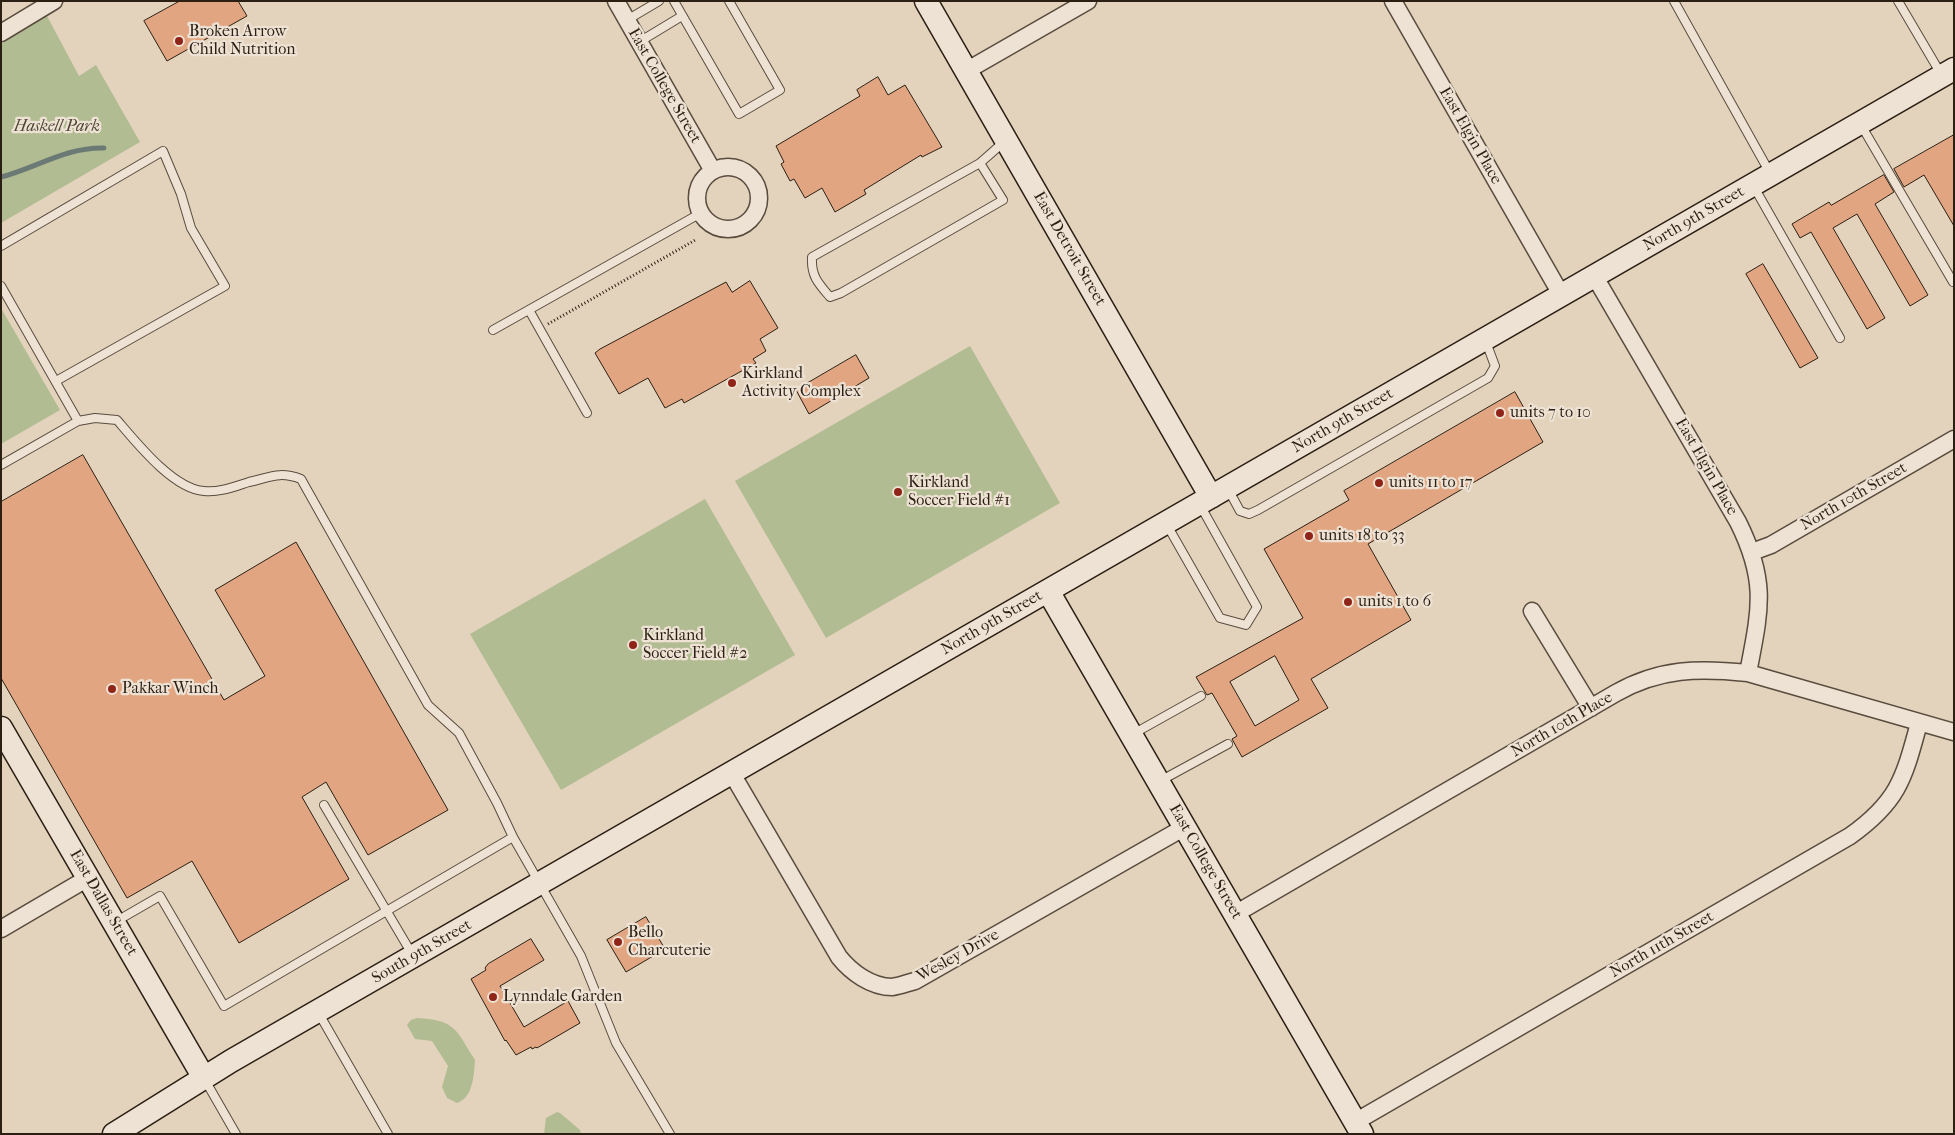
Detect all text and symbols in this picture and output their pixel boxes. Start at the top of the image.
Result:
place label: Broken Arrow Child Nutrition [189,22,296,60]
street label: East College Street [623,25,705,147]
marker: Broken Arrow Child Nutrition [173,35,185,47]
street label: East Elgin Place [1434,84,1506,188]
park label: Haskell Park [14,117,100,137]
street label: North 9th Street [1640,182,1748,256]
street label: East Detroit Street [1029,188,1109,310]
place label: Kirkland Activity Complex [742,364,861,402]
marker: Kirkland Activity Complex [726,377,738,389]
street label: North 9th Street [1289,384,1397,458]
place label: units 7 to 10 [1510,403,1591,423]
marker: units 7 to 10 [1494,407,1506,419]
street label: East Elgin Place [1670,415,1742,519]
street label: North 10th Street [1797,459,1911,535]
place label: Kirkland Soccer Field #1 [908,473,1010,511]
place label: units 11 to 17 [1389,473,1473,493]
marker: units 11 to 17 [1373,477,1385,489]
marker: Kirkland Soccer Field #1 [892,486,904,498]
place label: units 18 to 33 [1319,526,1405,546]
marker: units 18 to 33 [1303,530,1315,542]
street label: North 9th Street [938,586,1046,660]
place label: units 1 to 6 [1358,592,1431,612]
marker: units 1 to 6 [1342,596,1354,608]
place label: Kirkland Soccer Field #2 [643,626,747,664]
marker: Kirkland Soccer Field #2 [627,639,639,651]
place label: Pakkar Winch [122,679,218,699]
marker: Pakkar Winch [106,683,118,695]
street label: North 10th Place [1508,688,1616,762]
street label: East College Street [1164,801,1246,923]
street label: East Dallas Street [65,846,141,960]
street label: North 11th Street [1607,908,1717,982]
street label: South 9th Street [369,916,475,988]
place label: Bello Charcuterie [628,923,711,961]
street label: Wesley Drive [913,925,1003,987]
marker: Bello Charcuterie [612,936,624,948]
place label: Lynndale Garden [503,987,622,1007]
marker: Lynndale Garden [487,991,499,1003]

